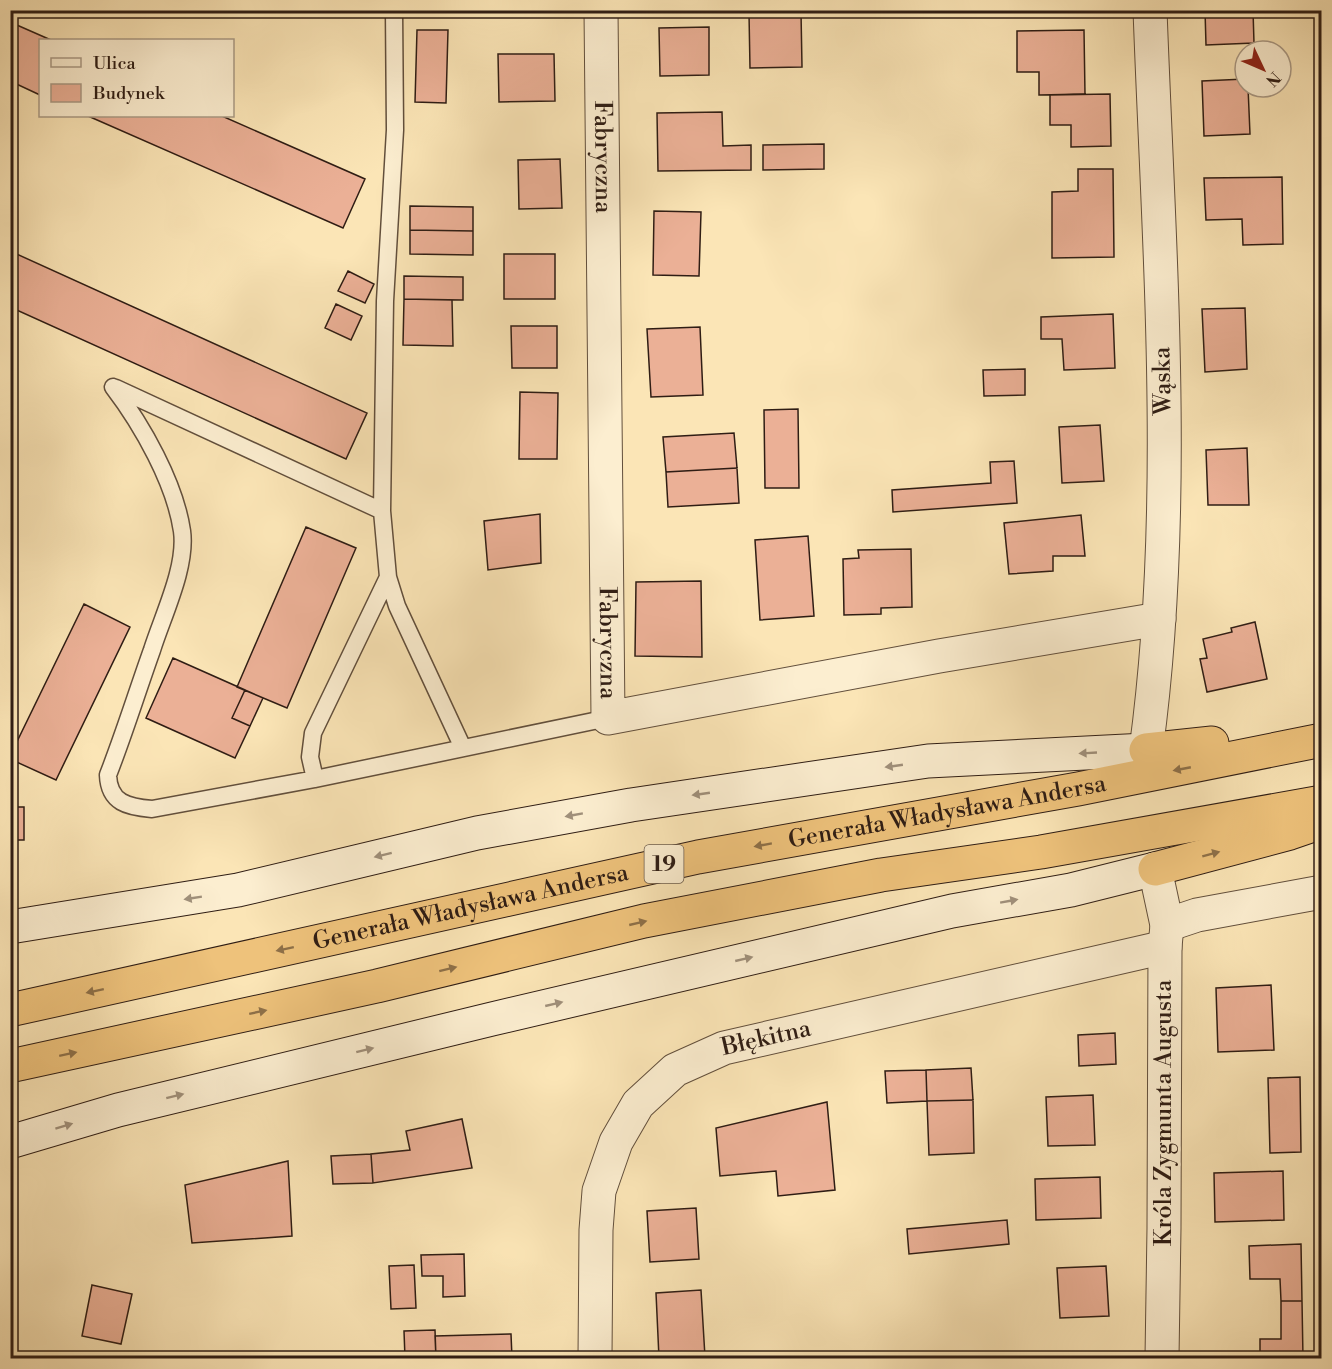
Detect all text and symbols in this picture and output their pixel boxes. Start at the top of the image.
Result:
legend [39,39,234,117]
north arrow [1233,39,1293,99]
text: Ulica [93,52,137,75]
text: N [1261,67,1285,90]
text: Budynek [92,82,166,105]
street label: Fabryczna [587,101,618,214]
street label: Wąska [1147,346,1179,416]
street label: Fabryczna [592,587,623,700]
one-way arrow [1078,749,1097,758]
one-way arrow [884,761,903,770]
one-way arrow [1173,764,1191,774]
street label: Generała Władysława Andersa [786,769,1110,856]
one-way arrow [691,790,710,799]
one-way arrow [564,811,583,820]
one-way arrow [753,841,772,850]
road number: 19 [644,845,684,883]
one-way arrow [1202,848,1221,858]
one-way arrow [374,851,392,861]
street label: Generała Władysława Andersa [310,858,632,957]
one-way arrow [183,893,202,902]
one-way arrow [1000,896,1019,905]
one-way arrow [629,917,647,927]
one-way arrow [276,944,294,954]
one-way arrow [735,954,753,964]
one-way arrow [439,963,457,973]
street label: Króla Zygmunta Augusta [1149,979,1179,1246]
one-way arrow [85,987,104,996]
one-way arrow [545,999,564,1008]
one-way arrow [249,1007,268,1016]
street label: Błękitna [717,1013,815,1063]
one-way arrow [355,1044,374,1054]
one-way arrow [58,1048,77,1058]
one-way arrow [166,1091,184,1101]
one-way arrow [56,1121,74,1130]

